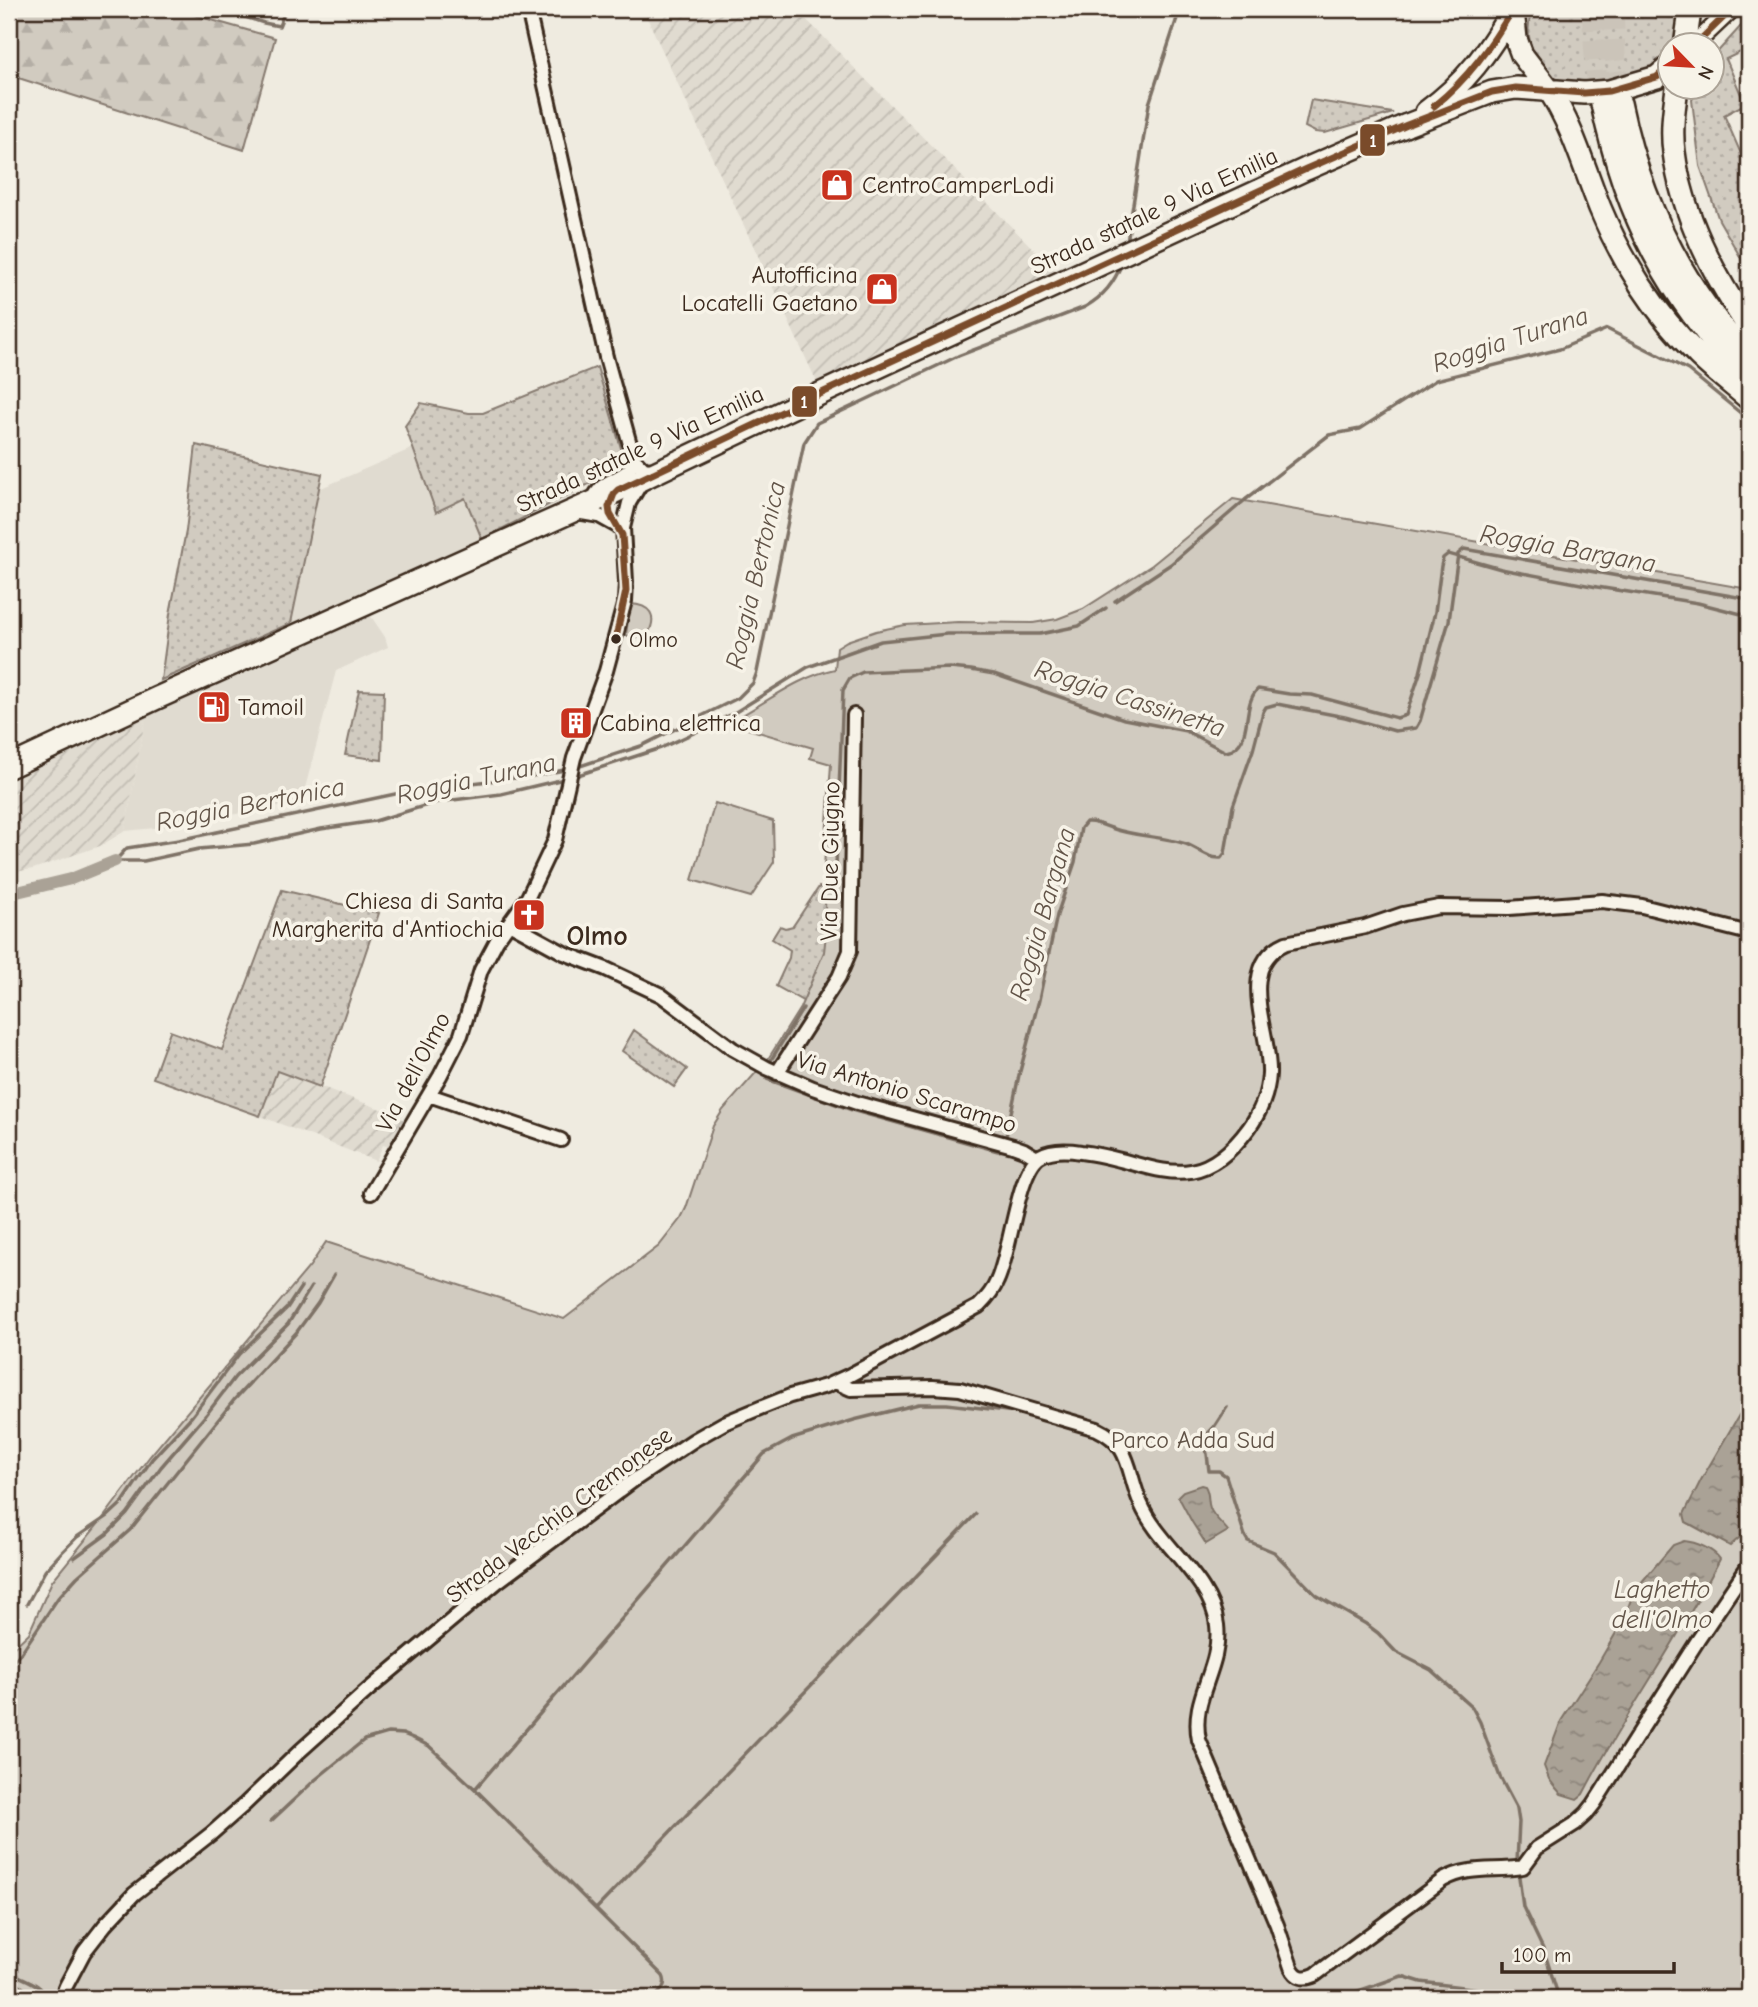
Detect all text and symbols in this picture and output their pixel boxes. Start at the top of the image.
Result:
north arrow [1656,32,1726,102]
text: N [1693,62,1718,83]
line badge: 1 [1359,123,1386,157]
text: 1 [1369,130,1377,152]
street label: Strada statale 9 Via Emilia [1026,141,1282,281]
shop icon: CentroCamperLodi [818,166,856,204]
place label: CentroCamperLodi [862,171,1054,199]
place label: Autofficina Locatelli Gaetano [681,261,858,317]
shop icon: Autofficina Locatelli Gaetano [863,270,901,308]
water label: Roggia Turana [1429,301,1592,379]
street label: Strada statale 9 Via Emilia [512,379,768,519]
line badge: 1 [791,385,818,418]
text: 1 [800,391,808,413]
water label: Roggia Bertonica [720,478,792,672]
water label: Roggia Bargana [1477,519,1658,579]
place label: Olmo [629,627,678,653]
marker: Olmo [609,632,623,646]
water label: Roggia Cassinetta [1031,654,1228,744]
fuel station icon: Tamoil [195,688,233,726]
place label: Tamoil [238,693,304,721]
building icon: Cabina elettrica [557,704,595,742]
place label: Cabina elettrica [600,709,761,737]
water label: Roggia Turana [394,747,559,811]
water label: Roggia Bertonica [153,772,347,838]
street label: Via Due Giugno [815,781,845,941]
water label: Roggia Bargana [1004,825,1082,1004]
place label: Chiesa di Santa Margherita d'Antiochia [272,887,504,943]
church icon: Chiesa di Santa Margherita d'Antiochia [510,896,548,934]
district label: Olmo [566,920,628,952]
street label: Via dell’Olmo [370,1007,456,1137]
street label: Via Antonio Scarampo [794,1045,1020,1139]
street label: Strada Vecchia Cremonese [441,1421,677,1609]
park label: Parco Adda Sud [1111,1426,1275,1454]
water label: Laghetto dell'Olmo [1612,1575,1712,1635]
scale bar [1502,1930,1674,1974]
text: 100 m [1513,1943,1571,1967]

